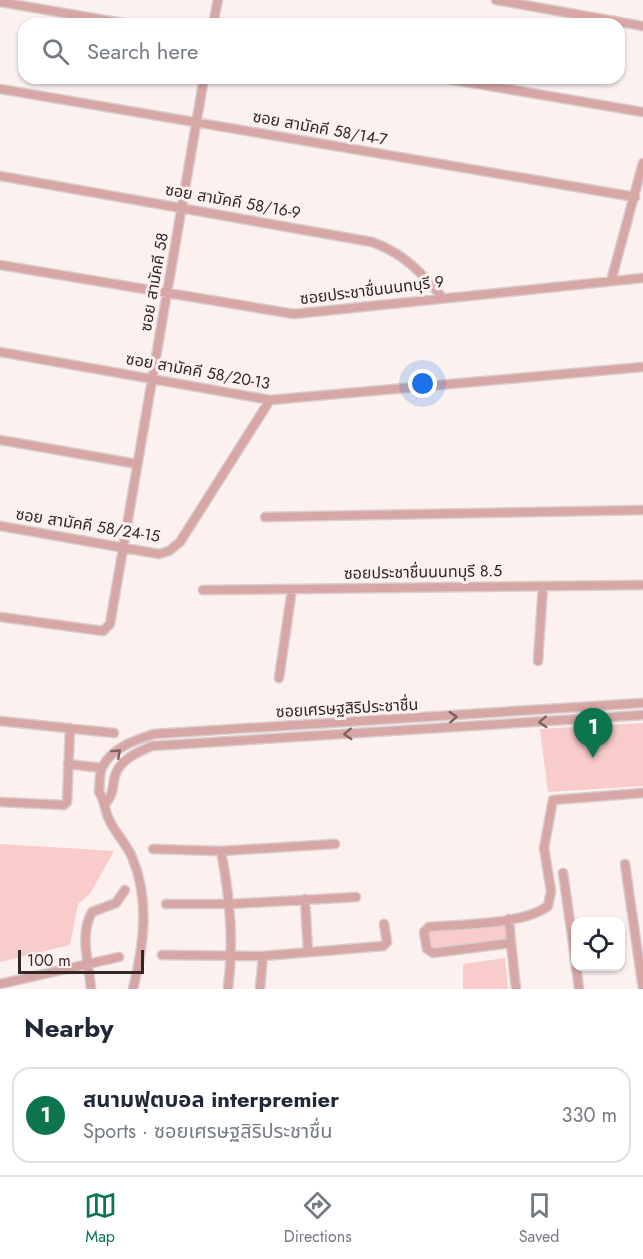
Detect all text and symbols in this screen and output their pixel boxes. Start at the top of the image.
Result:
search box [18,18,625,84]
icon: search [39,35,72,68]
text: Search here [87,35,198,67]
street label: ซอย สามัคคี 58/14-7 [251,105,390,151]
street label: ซอย สามัคคี 58/16-9 [164,178,302,224]
street label: ซอย สามัคคี 58 [134,231,174,333]
street label: ซอยประชาชื่นนนทบุรี 9 [299,270,445,310]
street label: ซอย สามัคคี 58/20-13 [124,347,272,395]
your location [408,369,437,398]
street label: ซอย สามัคคี 58/24-15 [14,502,162,548]
street label: ซอยประชาชื่นนนทบุรี 8.5 [344,559,502,585]
street label: ซอยเศรษฐสิริประชาชื่น [275,693,419,723]
pin: 1 [574,708,612,758]
one-way arrow [449,710,458,723]
one-way arrow [538,715,547,728]
one-way arrow [344,727,353,740]
one-way arrow [110,749,121,760]
map controls [571,917,625,971]
button: locate [571,917,625,971]
scale bar [18,947,144,974]
text: 100 m [27,949,71,972]
text: Nearby [24,1009,113,1047]
text: สนามฟุตบอล interpremier [83,1083,339,1115]
text: 1 [40,1101,51,1130]
text: 330 m [562,1101,617,1130]
text: Sports · ซอยเศรษฐสิริประชาชื่น [83,1117,332,1146]
tab: Map [84,1189,117,1248]
tab: Directions [284,1189,352,1248]
tab: Saved [519,1189,559,1248]

